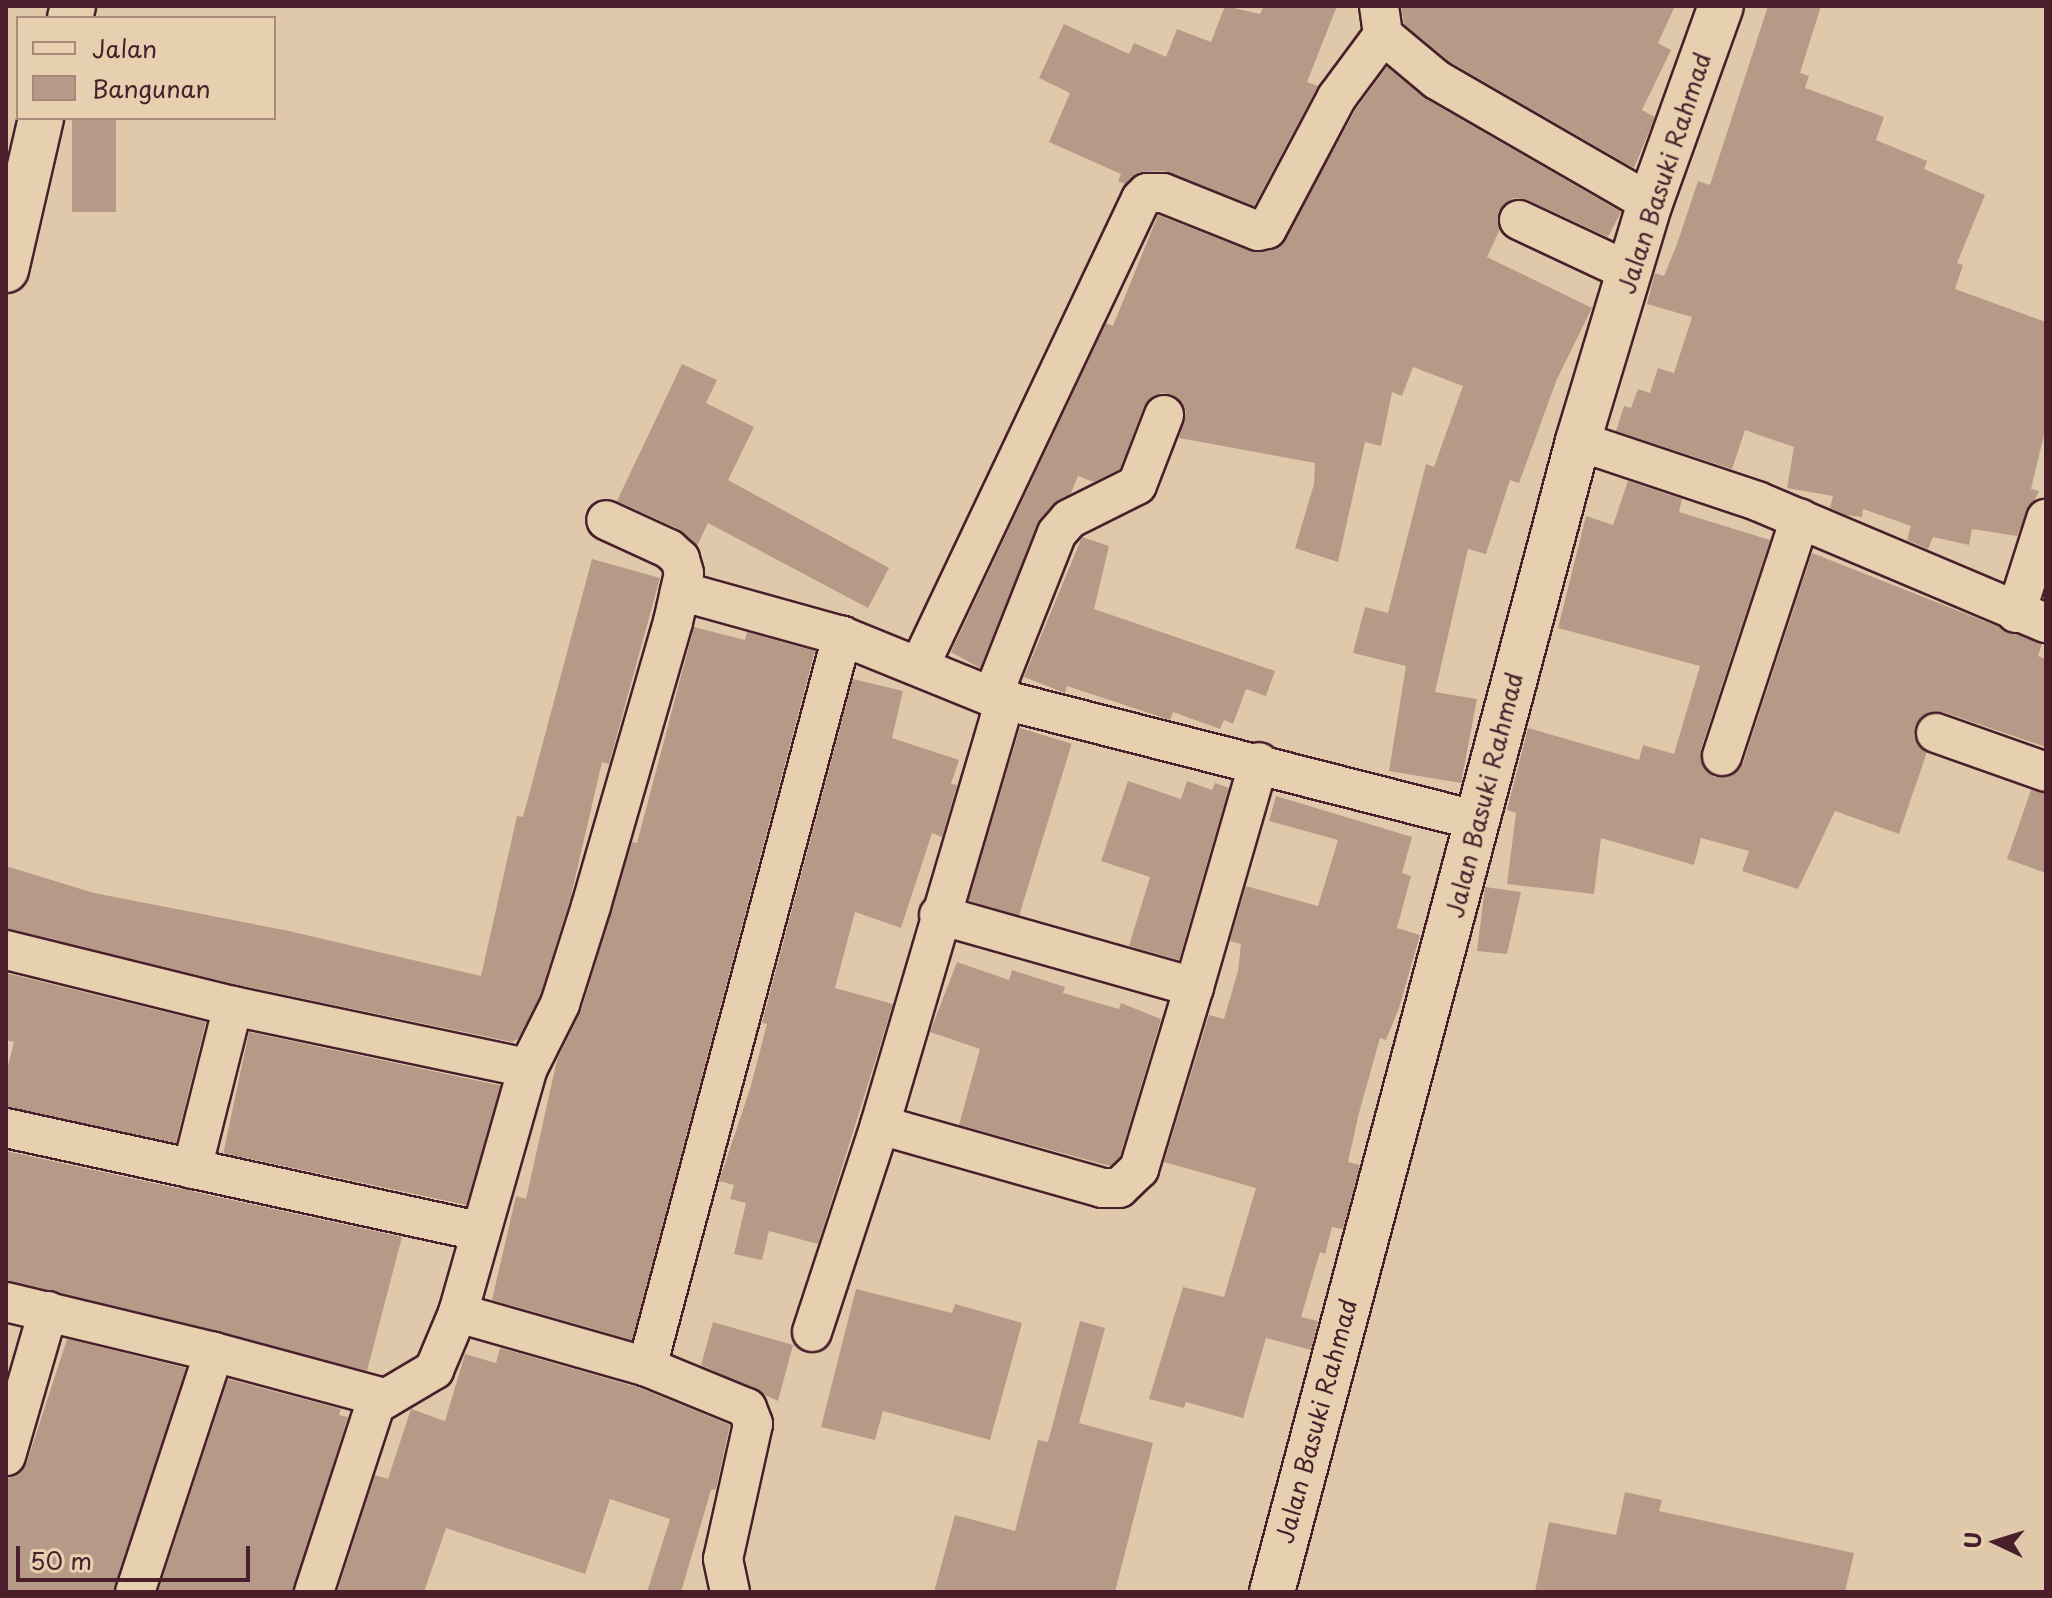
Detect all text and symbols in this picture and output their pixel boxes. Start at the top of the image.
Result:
legend [16,16,276,120]
text: Jalan [92,30,157,66]
street label: Jalan Basuki Rahmad [1611,48,1717,298]
text: Bangunan [92,70,211,106]
street label: Jalan Basuki Rahmad [1439,668,1529,922]
street label: Jalan Basuki Rahmad [1269,1295,1363,1547]
north arrow [1956,1502,2036,1582]
scale bar [20,1530,254,1580]
text: U [1955,1531,1989,1550]
text: 50 m [30,1542,92,1578]

